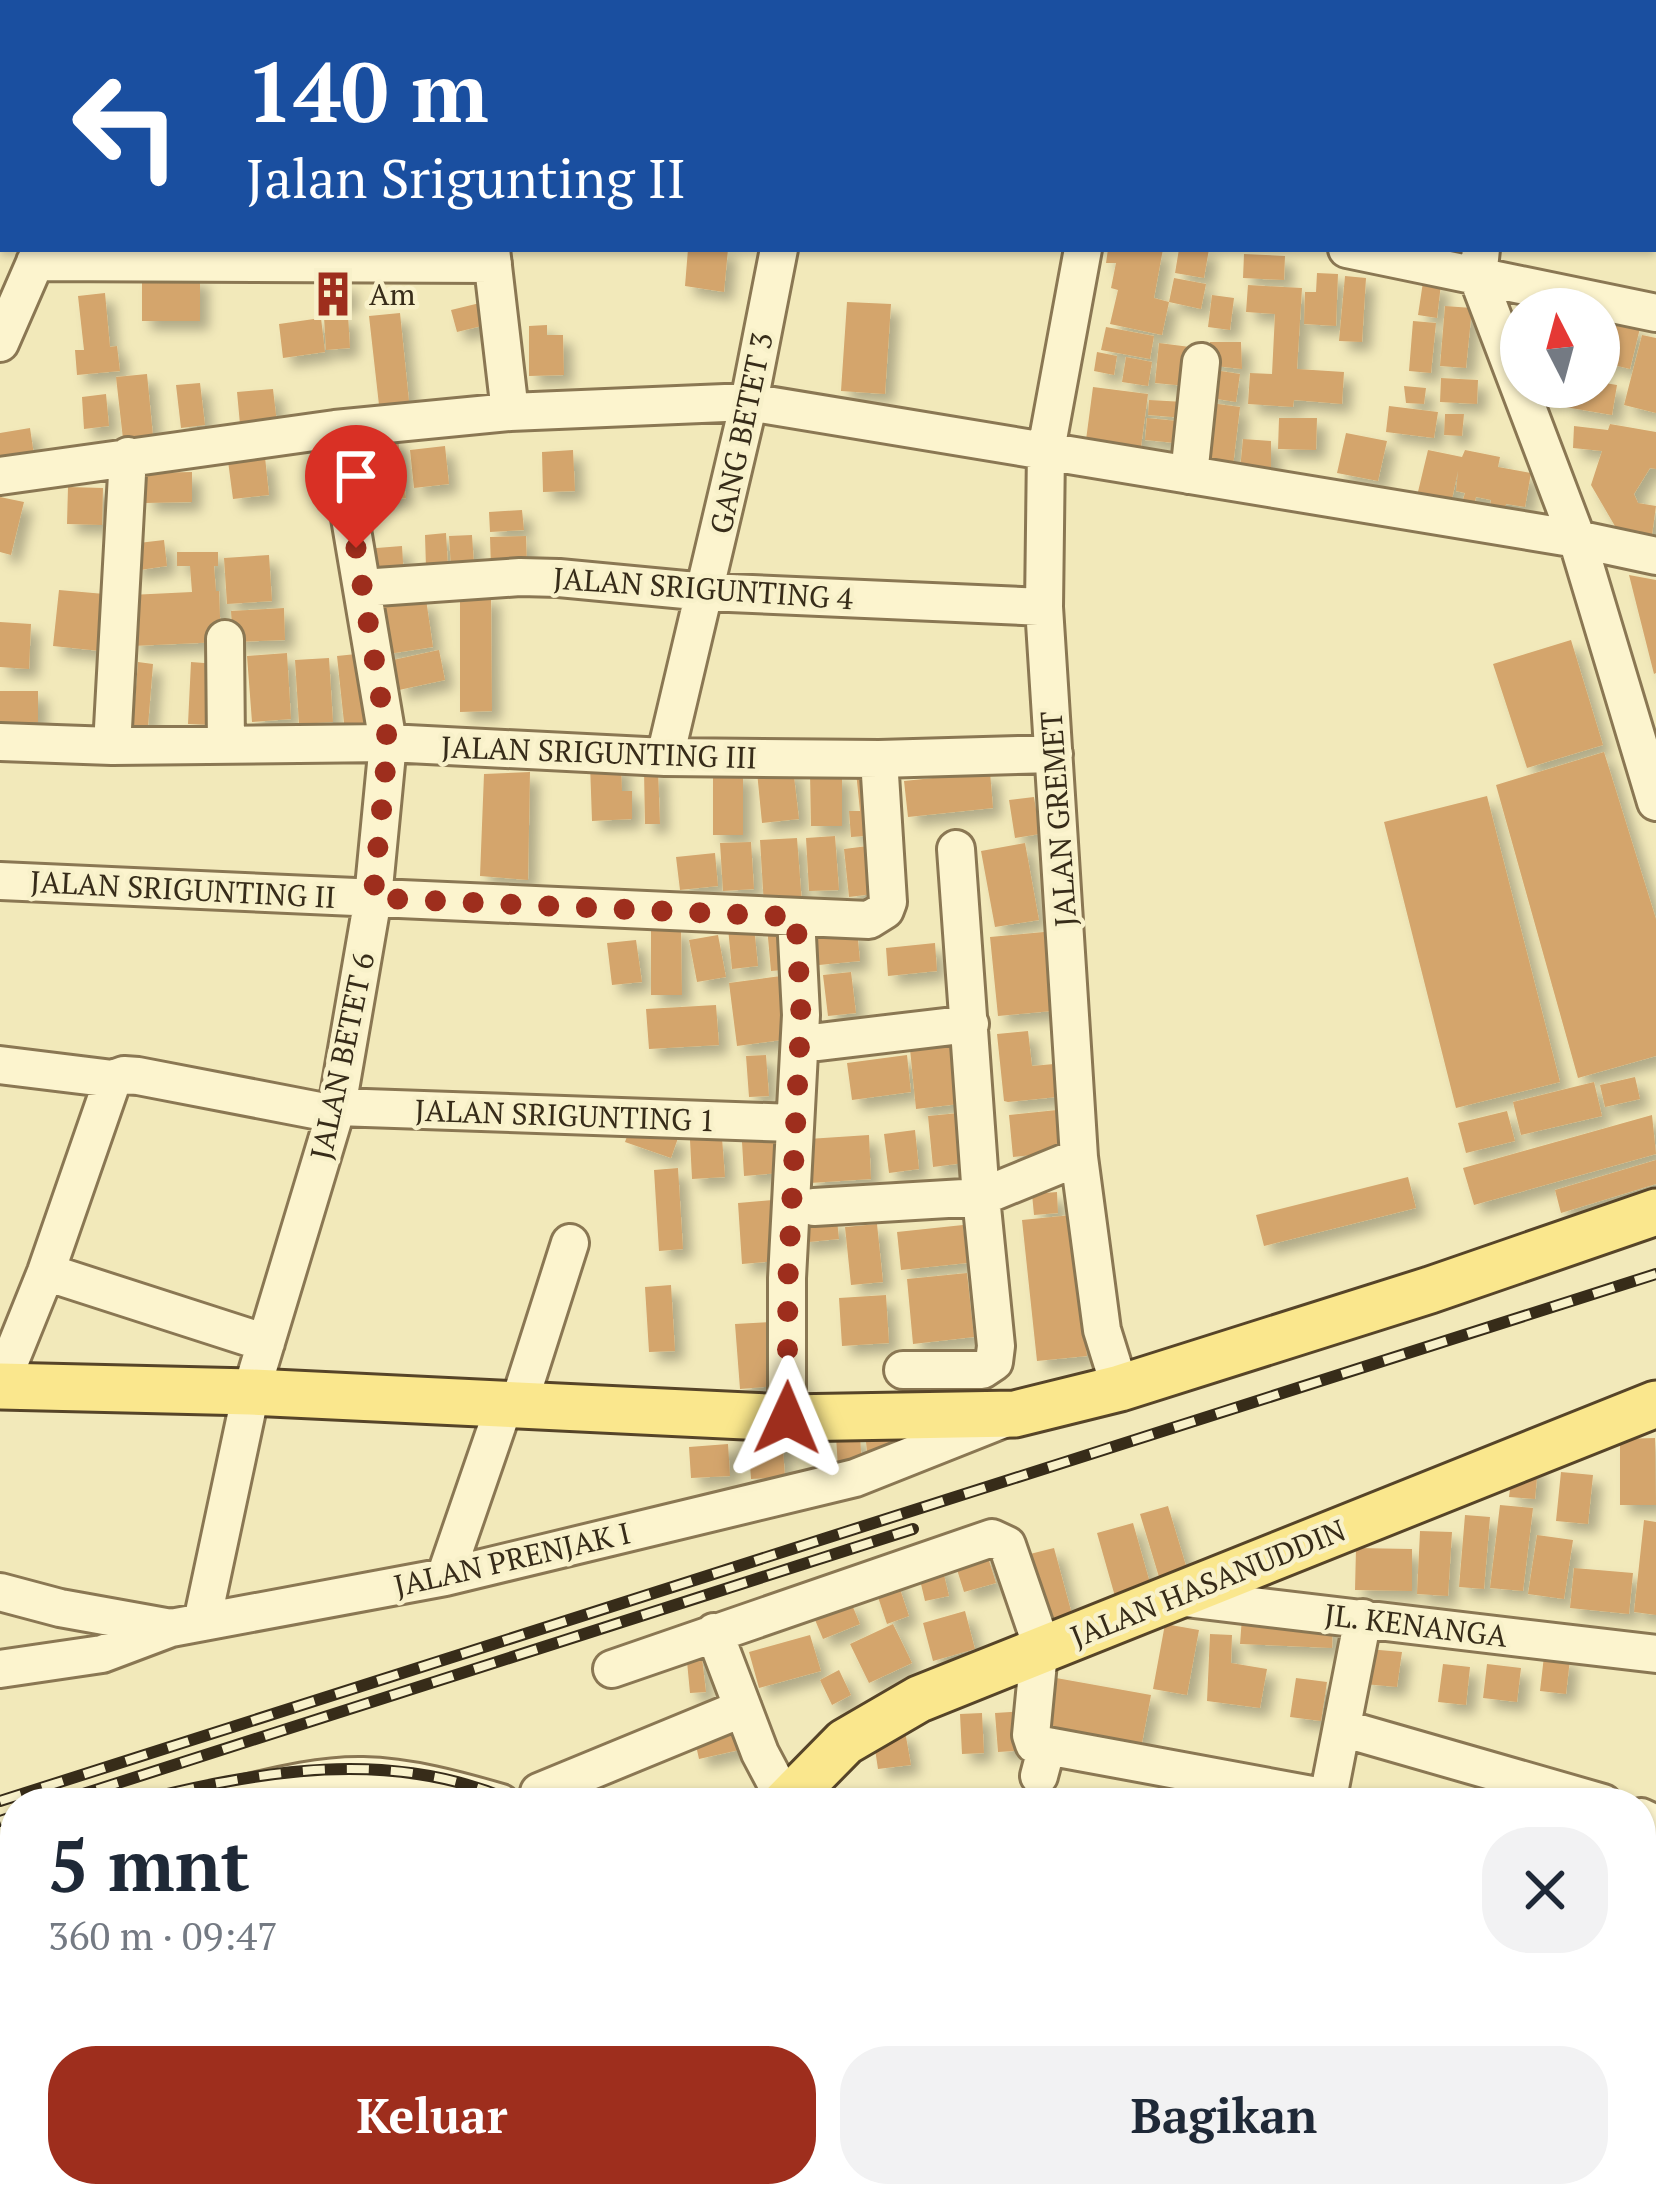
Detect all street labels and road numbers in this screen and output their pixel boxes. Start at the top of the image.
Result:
street label: GANG BETET 3 [700,329,782,537]
street label: JALAN SRIGUNTING 4 [552,558,854,618]
street label: JALAN GREMET [1031,710,1085,928]
street label: JALAN SRIGUNTING III [440,726,758,778]
street label: JALAN SRIGUNTING II [29,861,337,917]
street label: JALAN BETET 6 [301,949,383,1163]
street label: JALAN SRIGUNTING 1 [414,1090,716,1140]
street label: JALAN HASANUDDIN [1065,1510,1351,1656]
street label: JALAN PRENJAK I [390,1512,634,1606]
street label: JL. KENANGA [1322,1594,1510,1656]

